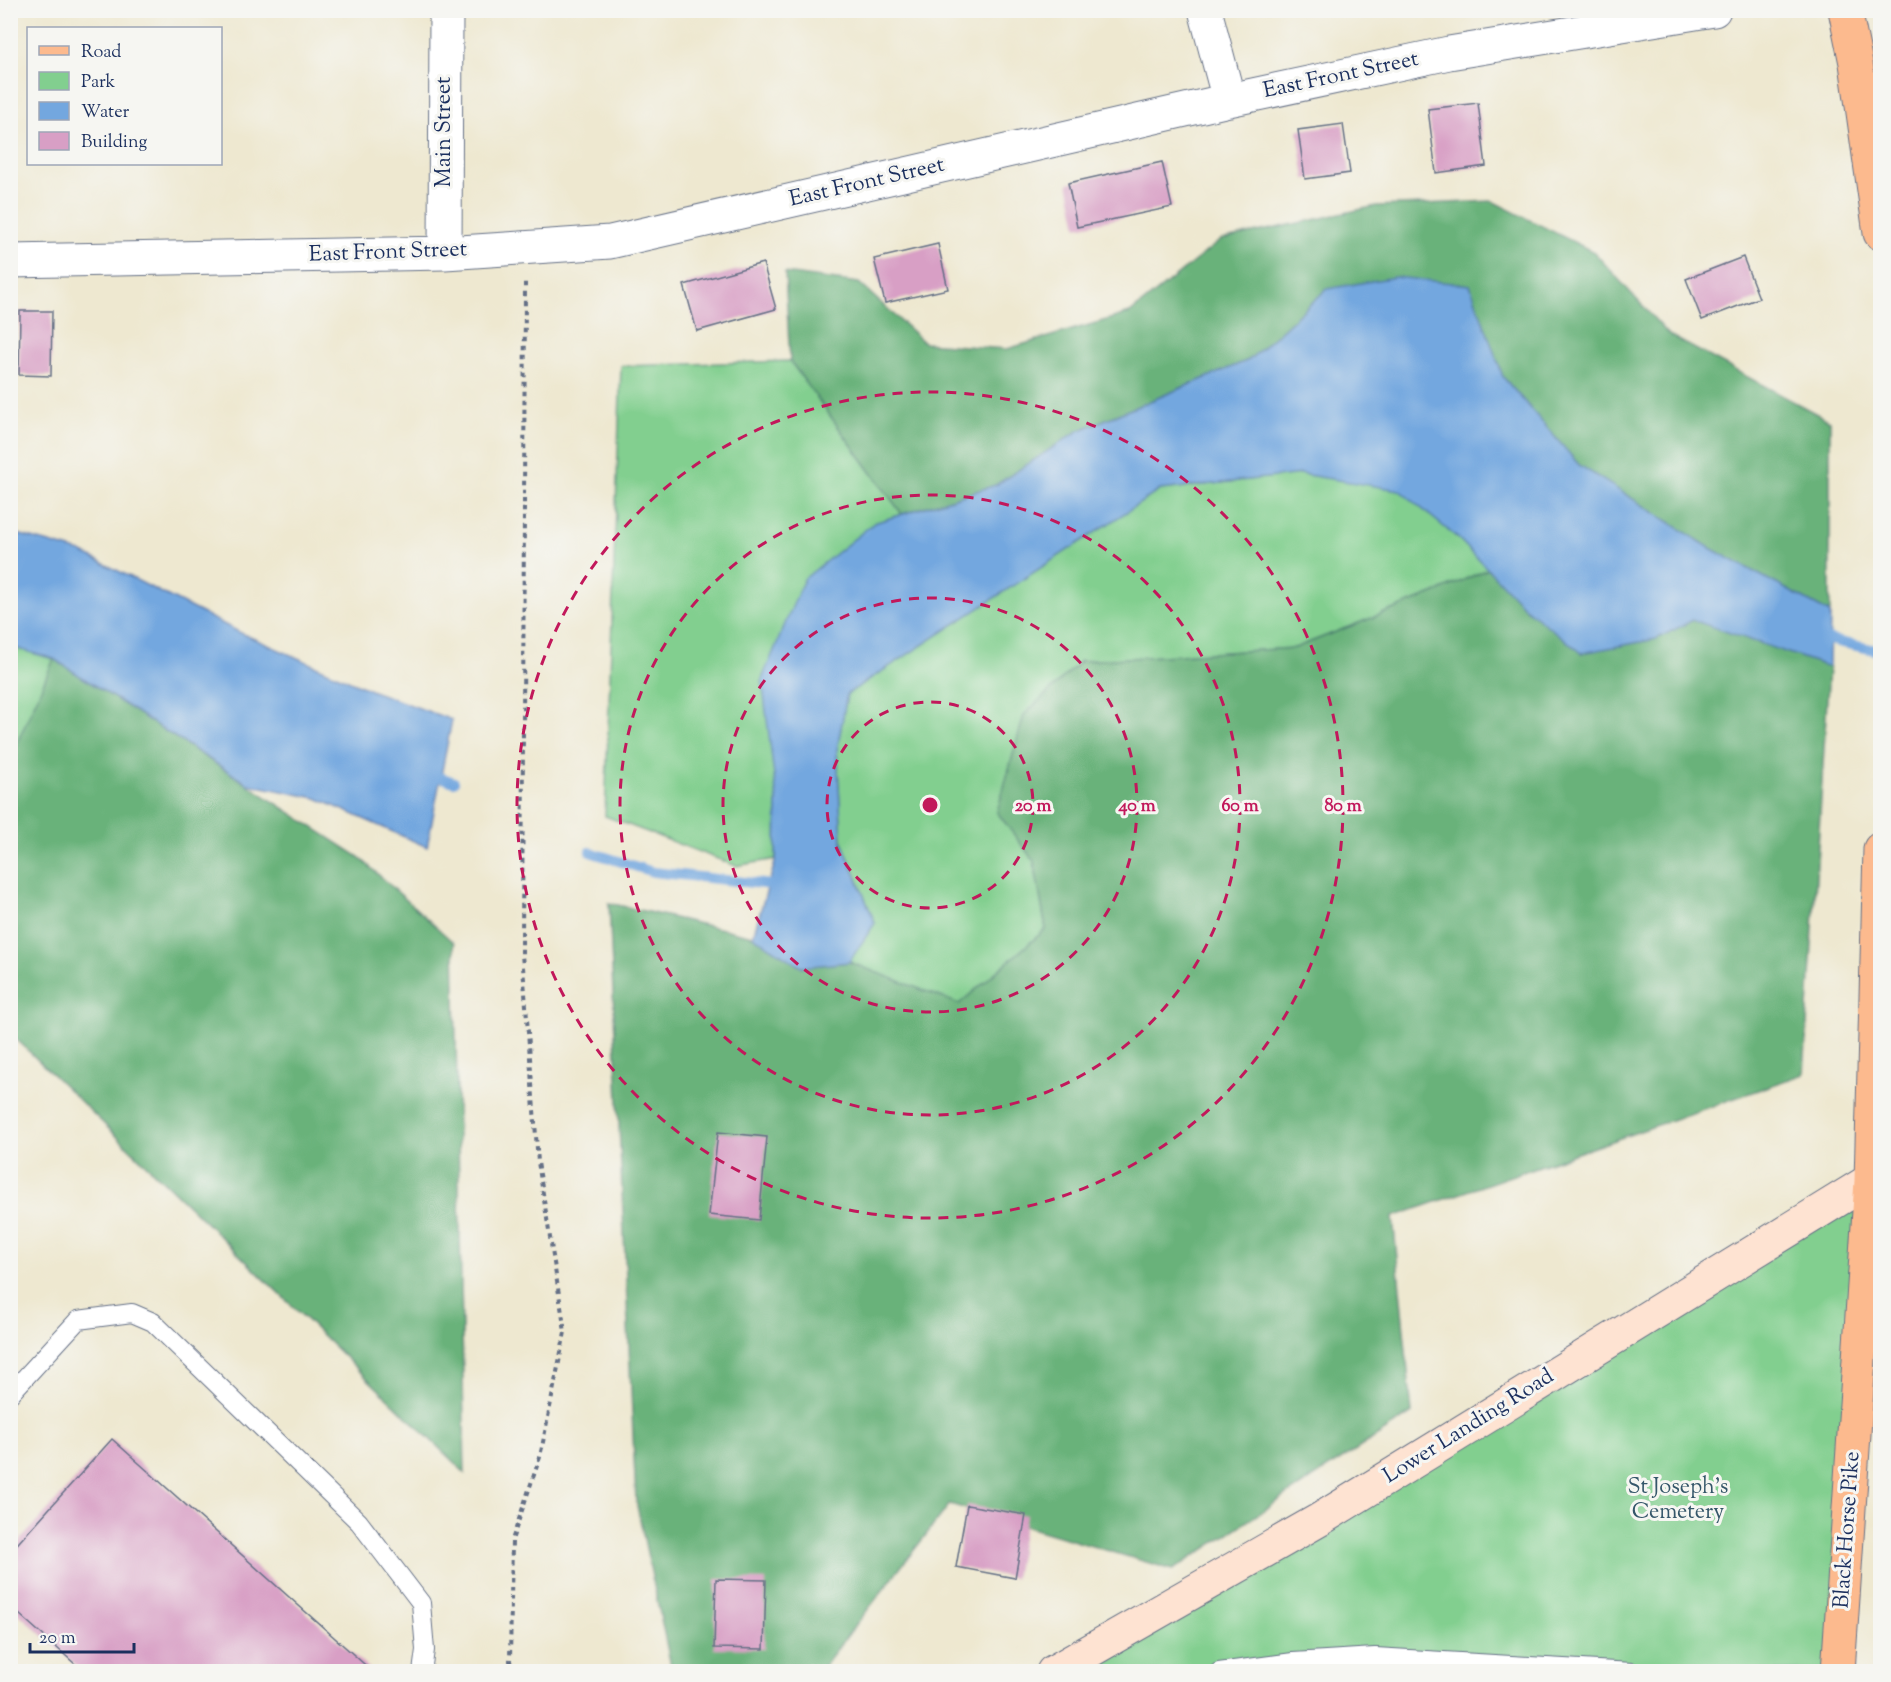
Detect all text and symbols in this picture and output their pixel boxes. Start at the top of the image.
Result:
legend [27,27,222,165]
text: Road [81,40,121,66]
street label: East Front Street [1260,44,1422,108]
text: Park [81,70,116,96]
street label: Main Street [429,76,461,188]
text: Water [81,100,130,126]
text: Building [81,130,147,156]
street label: East Front Street [786,150,948,216]
street label: East Front Street [308,234,468,272]
text: 20 m [1015,794,1051,820]
text: 40 m [1117,794,1156,820]
text: 60 m [1221,794,1259,820]
text: 80 m [1324,794,1362,820]
centre of rings [920,795,940,815]
street label: Lower Landing Road [1377,1361,1561,1493]
street label: Black Horse Pike [1827,1450,1869,1610]
park label: St Joseph's Cemetery [1627,1472,1729,1529]
scale bar [30,1616,134,1654]
text: 20 m [39,1626,76,1652]

